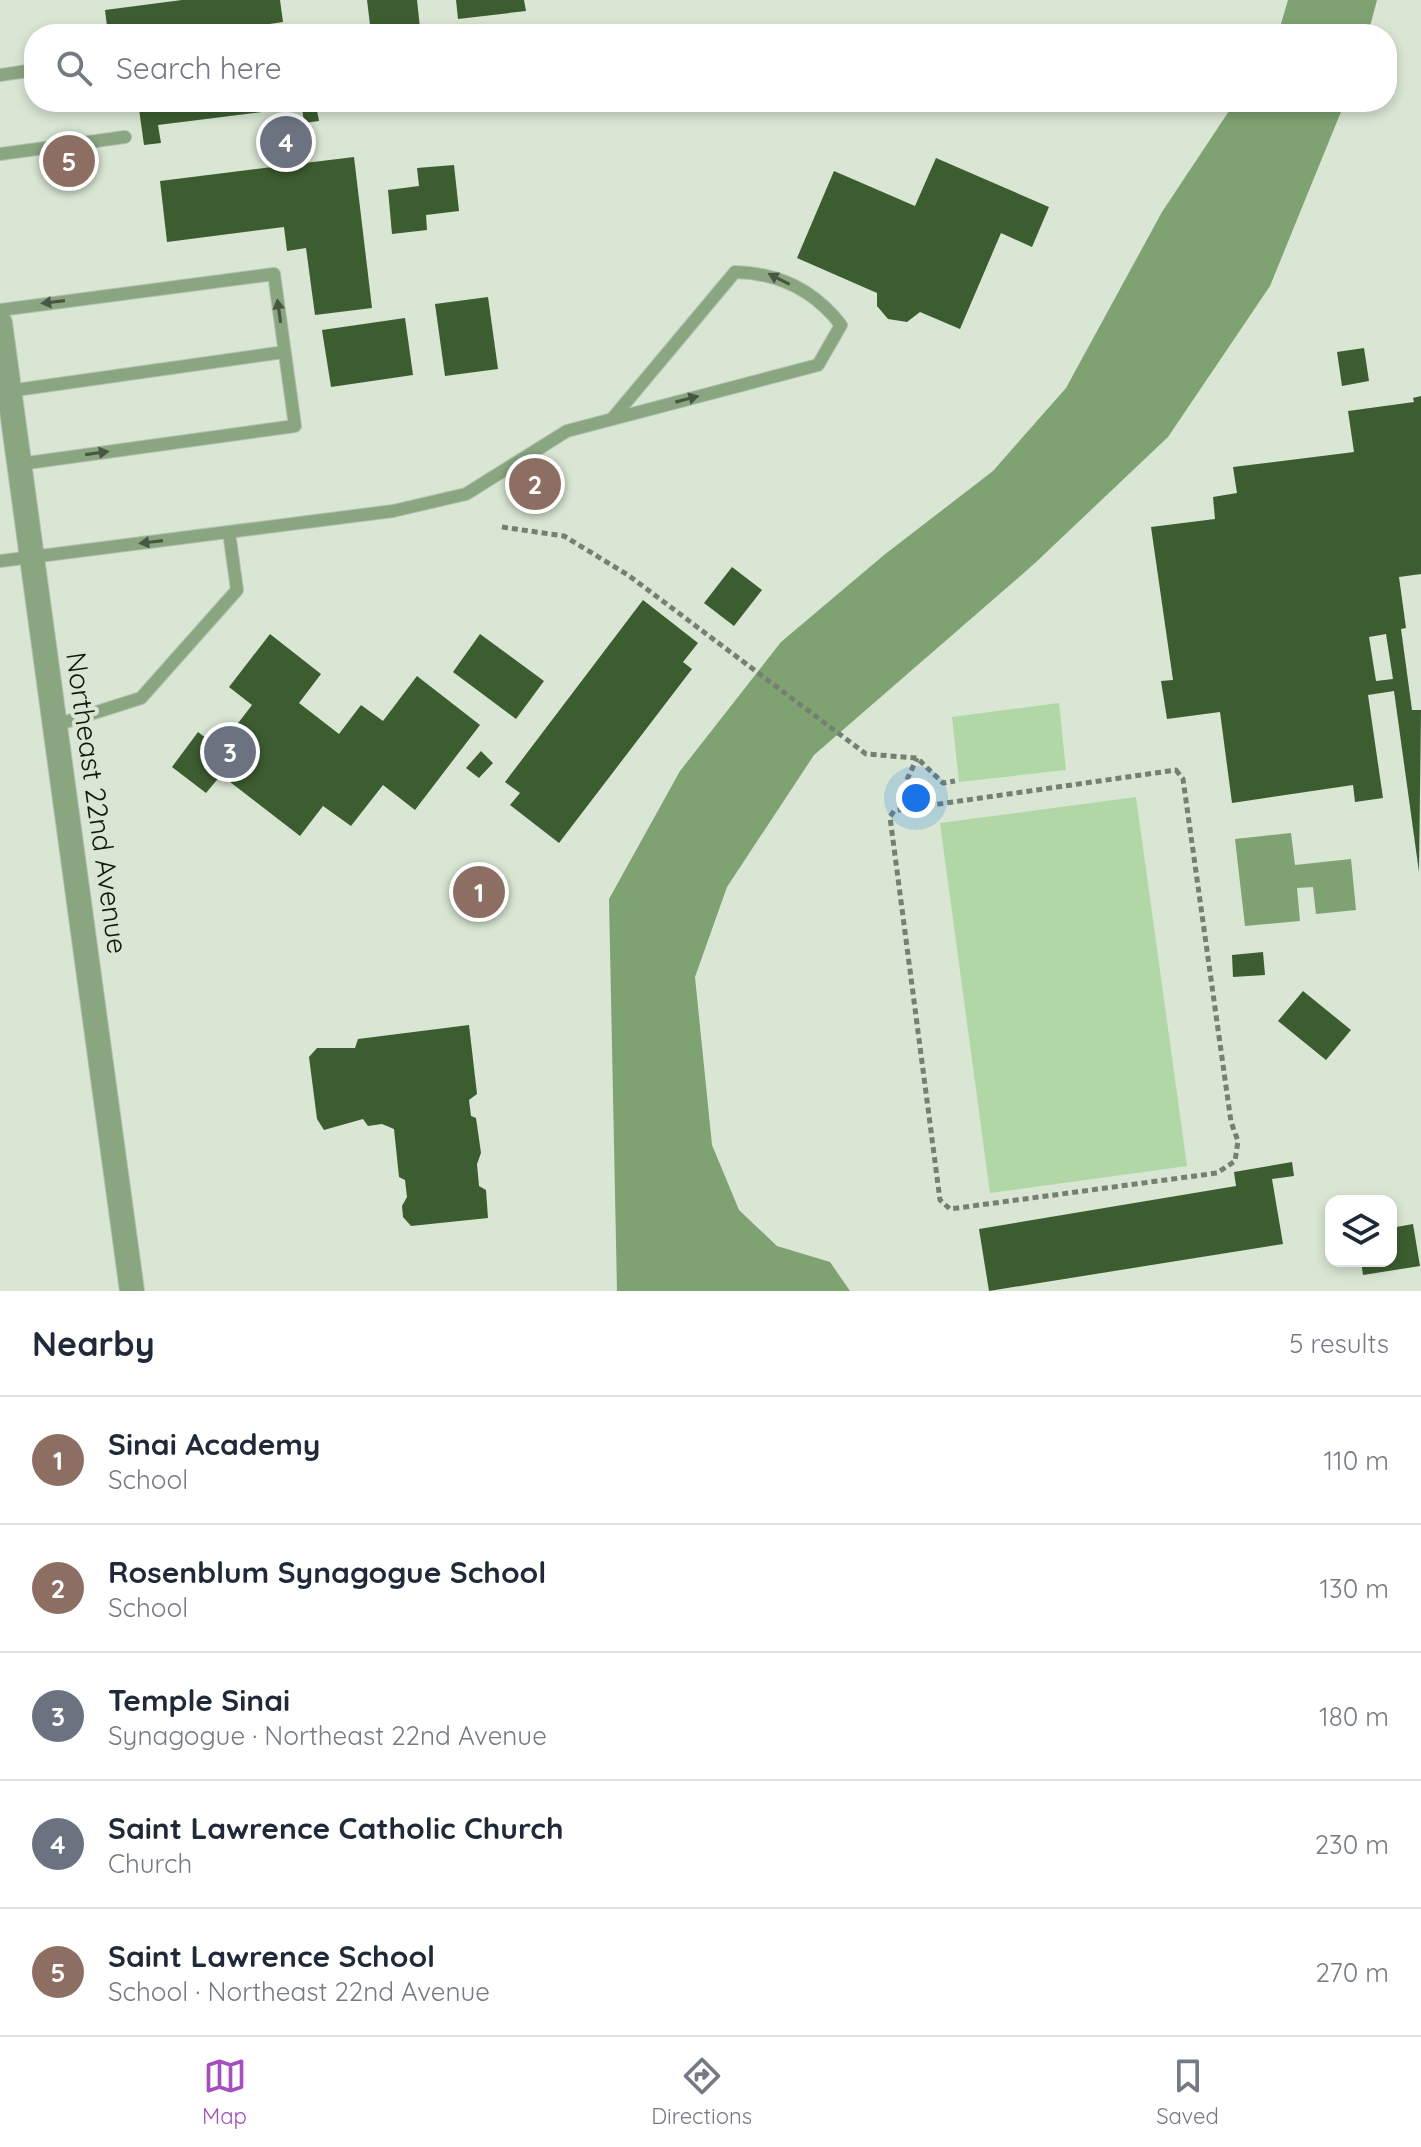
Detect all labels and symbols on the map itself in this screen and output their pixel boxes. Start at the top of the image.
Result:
pin: 4 [260,112,312,172]
pin: 5 [43,131,95,191]
one-way arrow [767,273,790,286]
one-way arrow [40,296,65,309]
one-way arrow [272,298,285,323]
one-way arrow [676,392,700,405]
one-way arrow [85,446,110,459]
pin: 2 [509,454,561,514]
one-way arrow [139,535,164,548]
street label: Northeast 22nd Avenue [59,650,136,956]
pin: 3 [204,722,256,782]
your location [896,778,936,818]
pin: 1 [453,862,505,922]

